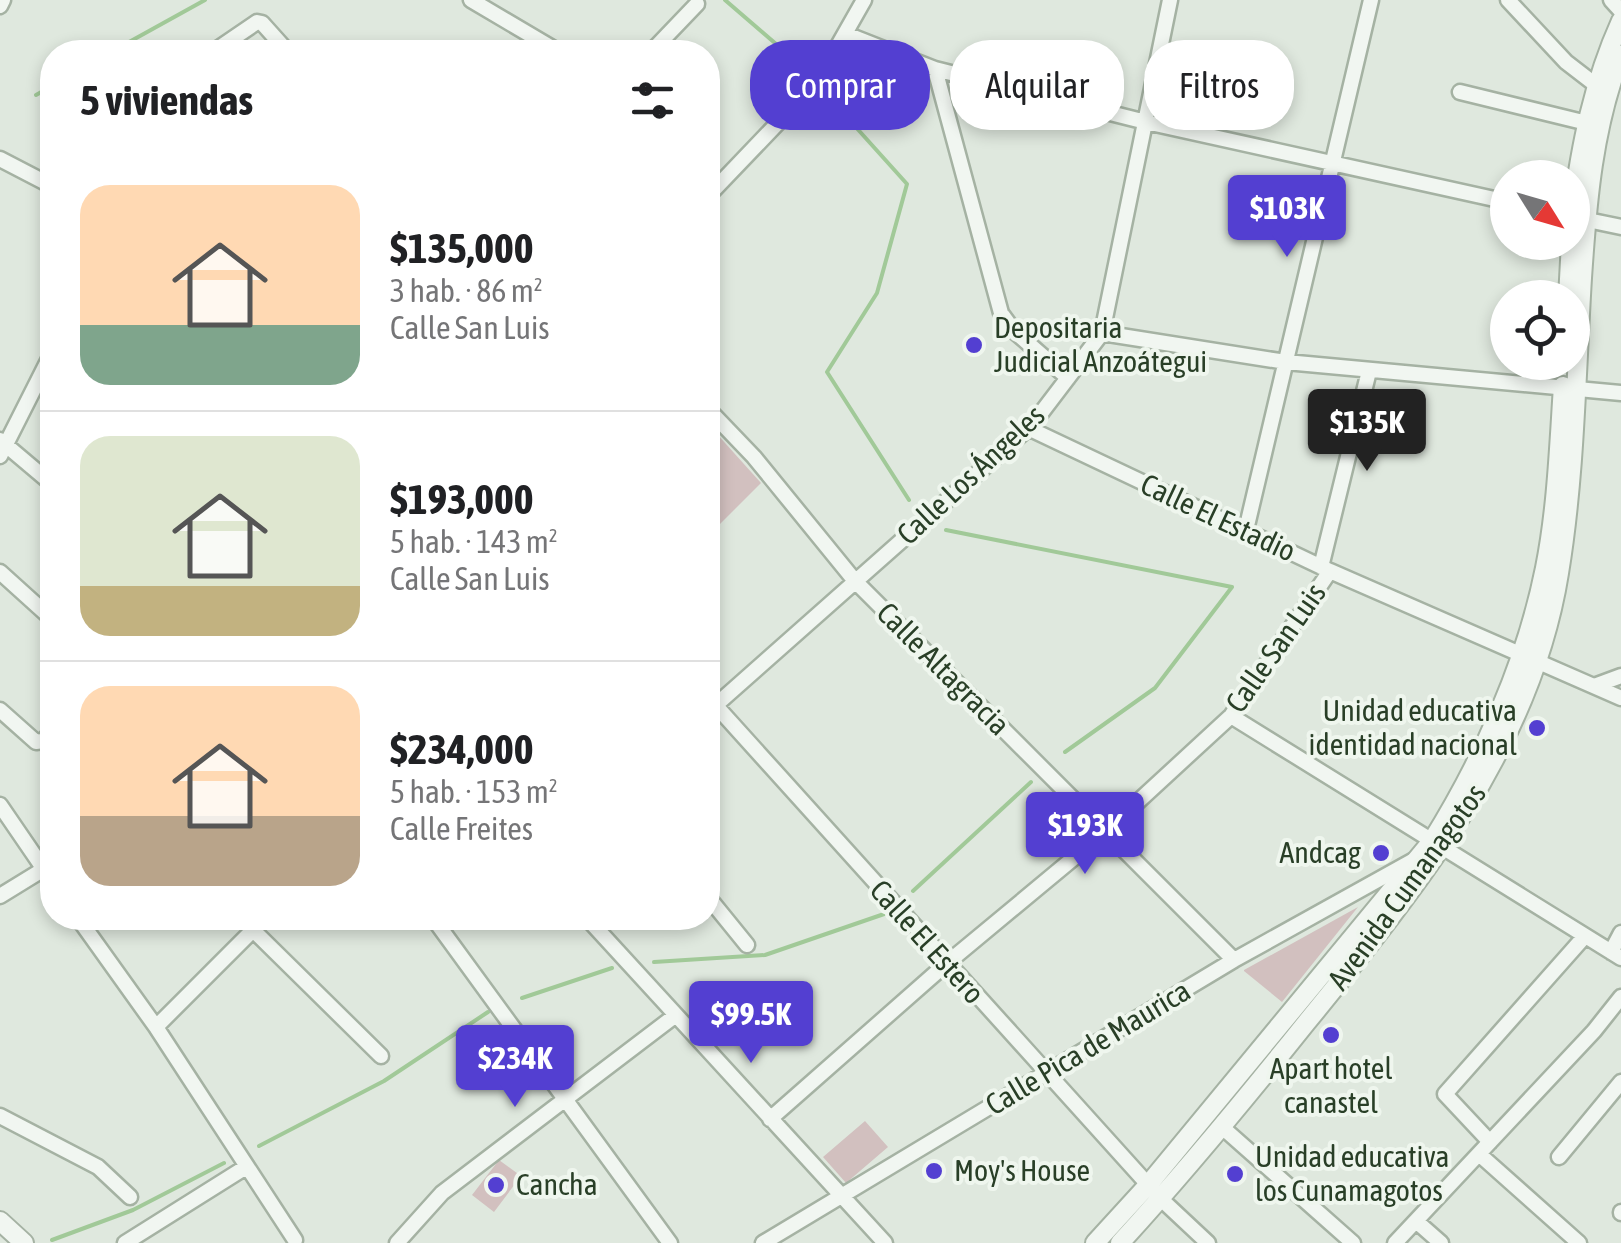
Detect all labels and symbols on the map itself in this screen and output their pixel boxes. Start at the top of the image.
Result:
north arrow [1490,160,1590,260]
pin: $103K [1217,175,1357,260]
place label: Depositaria Judicial Anzoátegui [994,310,1207,378]
marker: Depositaria Judicial Anzoátegui [963,334,985,356]
pin: $135K [1297,389,1437,474]
street label: Calle Los Ángeles [890,398,1051,551]
street label: Calle El Estadio [1136,466,1301,568]
street label: Calle San Luis [1218,576,1332,718]
street label: Calle Altagracia [870,595,1017,742]
place label: Unidad educativa identidad nacional [1309,693,1517,761]
marker: Unidad educativa identidad nacional [1526,717,1548,739]
street label: Avenida Cumanagotos [1320,777,1492,996]
pin: $193K [1015,792,1155,877]
place label: Andcag [1280,835,1361,869]
marker: Andcag [1370,842,1392,864]
street label: Calle El Estero [864,873,992,1010]
street label: Calle Pica de Maurica [979,973,1196,1122]
pin: $99.5K [670,981,832,1066]
marker: Apart hotel canastel [1320,1024,1342,1046]
pin: $234K [445,1025,585,1110]
place label: Apart hotel canastel [1270,1051,1392,1119]
place label: Unidad educativa los Cunamagotos [1255,1139,1449,1207]
place label: Moy's House [954,1153,1090,1187]
marker: Moy's House [923,1160,945,1182]
marker: Unidad educativa los Cunamagotos [1224,1163,1246,1185]
place label: Cancha [516,1167,598,1201]
marker: Cancha [485,1174,507,1196]

